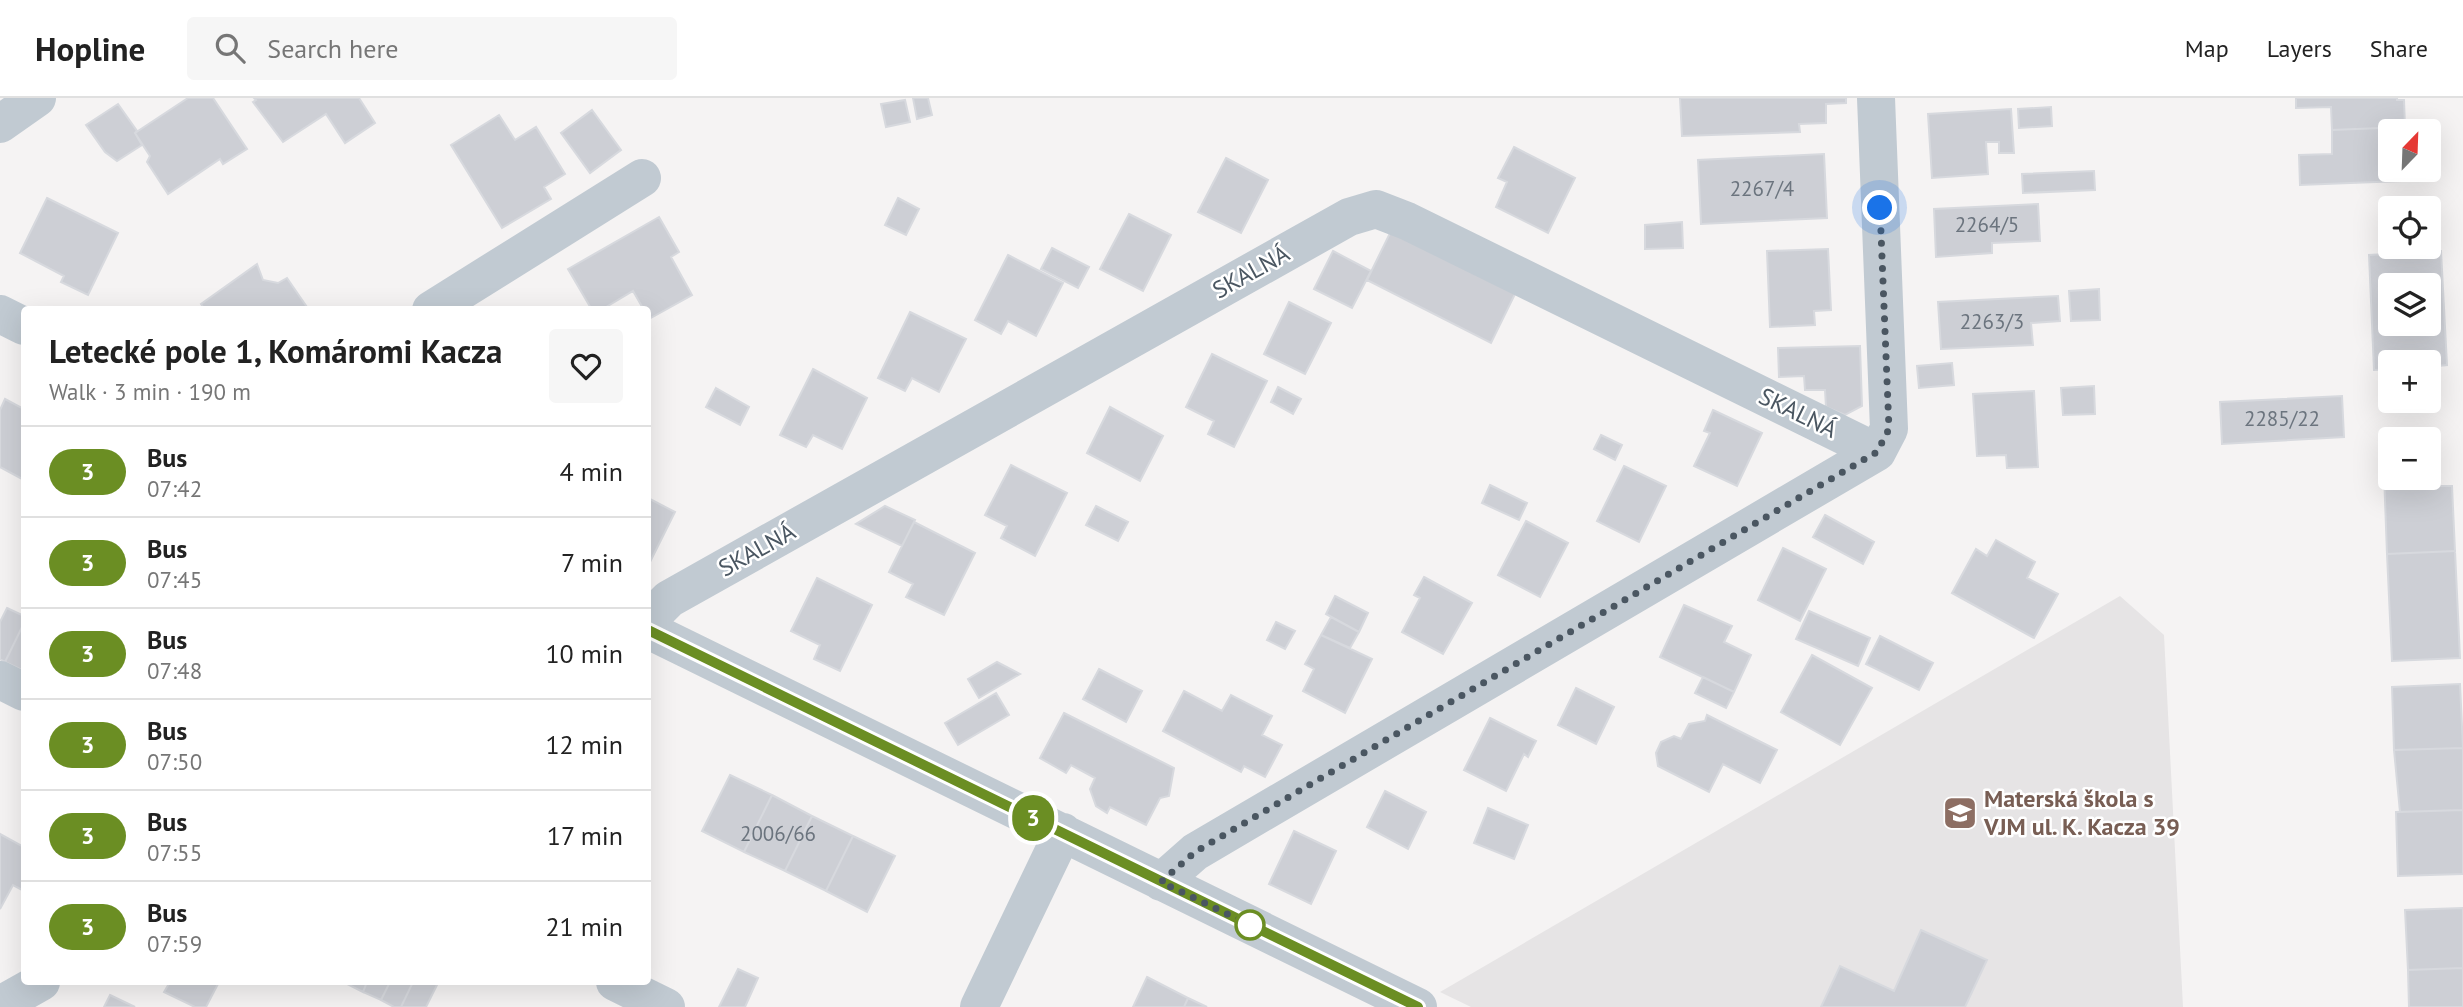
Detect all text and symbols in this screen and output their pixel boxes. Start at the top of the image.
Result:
search box [187,17,677,80]
text: Hopline [35,27,145,70]
icon: search [211,29,249,67]
text: Search here [267,32,398,65]
text: Map [2185,33,2229,64]
text: Layers [2267,33,2332,64]
text: Share [2370,33,2428,64]
north arrow [2378,119,2441,182]
map controls [2378,119,2441,490]
house number: 2267/4 [1730,175,1794,202]
your location [1862,190,1897,225]
button: locate [2378,196,2441,259]
house number: 2264/5 [1955,211,2019,238]
street label: SKALNÁ [1207,238,1295,305]
button: layers [2378,273,2441,336]
house number: 2263/3 [1960,308,2024,335]
text: Letecké pole 1, Komáromi Kacza [49,329,503,372]
button: heart [549,329,623,403]
button: + [2378,350,2441,413]
text: Walk · 3 min · 190 m [49,377,251,406]
street label: SKALNÁ [1754,380,1842,445]
house number: 2285/22 [2244,405,2320,432]
button: − [2378,427,2441,490]
text: Bus [147,441,187,474]
text: 4 min [560,455,623,488]
text: 3 [81,456,94,487]
text: 07:42 [147,474,202,503]
street label: SKALNÁ [713,516,801,583]
text: Bus [147,532,187,565]
text: 7 min [561,546,623,579]
text: 3 [81,547,94,578]
text: 07:45 [147,565,202,594]
text: Bus [147,623,187,656]
text: 10 min [545,637,623,670]
text: 3 [81,638,94,669]
text: 07:48 [147,656,202,685]
text: Bus [147,714,187,747]
text: 12 min [545,728,623,761]
text: 3 [81,729,94,760]
text: 07:50 [147,747,202,776]
place label: Materská škola s VJM ul. K. Kacza 39 [1983,783,2180,842]
school or university icon: Materská škola s VJM ul. K. Kacza 39 [1941,794,1979,832]
line badge: 3 [1010,795,1056,841]
text: 3 [1026,802,1040,833]
text: Bus [147,805,187,838]
text: 17 min [547,819,623,852]
text: 3 [81,820,94,851]
house number: 2006/66 [740,820,816,847]
text: 07:55 [147,838,202,867]
text: Bus [147,896,187,929]
text: 21 min [545,910,623,943]
unlabelled marker [1235,910,1265,940]
text: 3 [81,911,94,942]
text: 07:59 [147,929,202,958]

